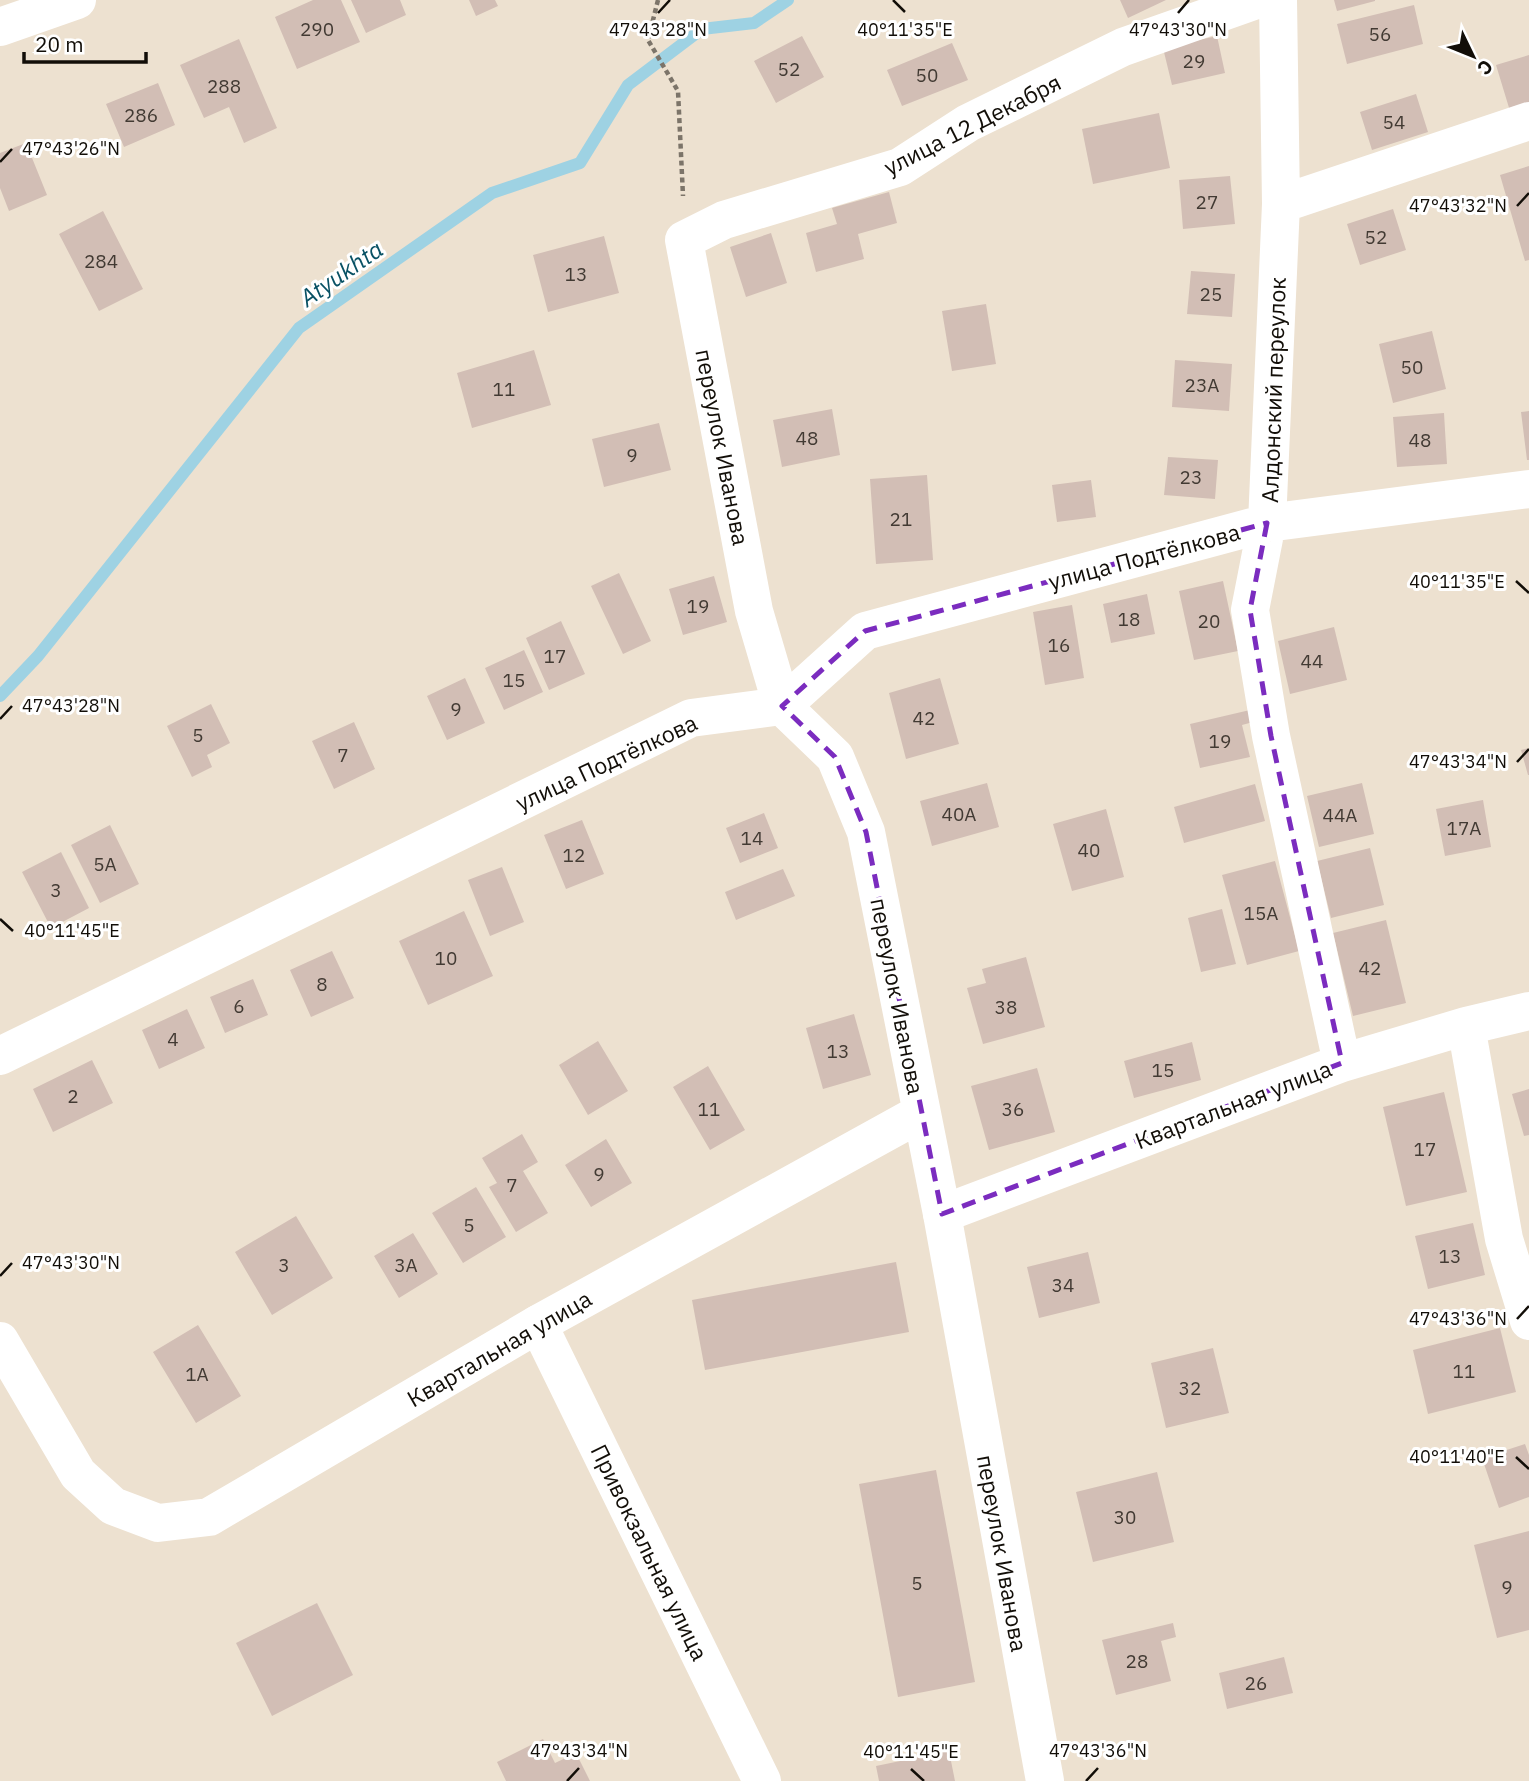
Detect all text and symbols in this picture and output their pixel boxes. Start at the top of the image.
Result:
house number: 290 [300,17,334,41]
text: 47°43'28"N [609,18,707,41]
text: 40°11'35"E [857,18,953,41]
text: 47°43'30"N [1129,18,1227,41]
scale bar [24,21,147,65]
north arrow [1438,21,1508,91]
house number: 56 [1369,22,1391,46]
text: 20 m [35,30,84,58]
house number: 29 [1183,49,1205,73]
text: С [1472,55,1498,80]
house number: 52 [778,57,800,81]
house number: 50 [916,63,938,87]
street label: улица 12 Декабря [878,66,1066,182]
house number: 288 [207,74,241,98]
house number: 286 [124,103,158,127]
house number: 54 [1383,110,1405,134]
text: 47°43'26"N [22,137,120,160]
house number: 27 [1196,190,1218,214]
text: 47°43'32"N [1409,194,1507,217]
house number: 52 [1365,225,1387,249]
water label: Atyukhta [292,233,389,314]
house number: 284 [84,249,118,273]
house number: 13 [565,262,587,286]
street label: Алдонский переулок [1254,276,1292,504]
house number: 25 [1200,282,1222,306]
street label: переулок Иванова [689,346,757,548]
house number: 50 [1401,355,1423,379]
house number: 23А [1185,373,1219,397]
house number: 11 [493,377,515,401]
house number: 48 [796,426,818,450]
house number: 48 [1409,428,1431,452]
house number: 9 [626,443,638,467]
house number: 23 [1180,465,1202,489]
house number: 21 [890,507,912,531]
street label: улица Подтёлкова [1045,516,1243,596]
text: 40°11'35"E [1409,570,1505,593]
house number: 19 [687,594,709,618]
house number: 18 [1118,607,1140,631]
house number: 20 [1198,609,1220,633]
house number: 16 [1048,633,1070,657]
house number: 17 [544,644,566,668]
house number: 44 [1301,649,1323,673]
house number: 15 [503,668,525,692]
text: 47°43'28"N [22,694,120,717]
house number: 9 [450,697,462,721]
house number: 42 [913,706,935,730]
street label: улица Подтёлкова [510,707,702,817]
house number: 5 [192,723,204,747]
house number: 19 [1209,729,1231,753]
house number: 7 [337,743,349,767]
text: 47°43'34"N [1409,750,1507,773]
house number: 40А [942,802,976,826]
house number: 44А [1323,803,1357,827]
house number: 17А [1447,816,1481,840]
house number: 14 [741,826,763,850]
house number: 40 [1078,838,1100,862]
house number: 12 [563,843,585,867]
house number: 5А [93,852,117,876]
house number: 3 [50,878,62,902]
street label: переулок Иванова [864,895,932,1097]
house number: 15А [1244,901,1278,925]
text: 40°11'45"E [24,919,120,942]
house number: 10 [435,946,457,970]
house number: 42 [1359,956,1381,980]
house number: 8 [316,972,328,996]
house number: 6 [233,994,245,1018]
house number: 38 [995,995,1017,1019]
house number: 4 [167,1027,179,1051]
house number: 13 [827,1039,849,1063]
street label: Квартальная улица [1130,1053,1336,1155]
house number: 15 [1152,1058,1174,1082]
house number: 2 [67,1084,79,1108]
house number: 11 [698,1097,720,1121]
house number: 36 [1002,1097,1024,1121]
house number: 17 [1414,1137,1436,1161]
house number: 9 [593,1162,605,1186]
house number: 7 [506,1173,518,1197]
house number: 5 [463,1213,475,1237]
house number: 13 [1439,1244,1461,1268]
text: 47°43'30"N [22,1251,120,1274]
house number: 3 [278,1253,290,1277]
house number: 3А [394,1253,418,1277]
house number: 34 [1052,1273,1074,1297]
street label: Квартальная улица [401,1283,597,1413]
text: 47°43'36"N [1409,1307,1507,1330]
house number: 11 [1453,1359,1475,1383]
house number: 1А [185,1362,209,1386]
house number: 32 [1179,1376,1201,1400]
street label: Привокзальная улица [585,1439,715,1665]
text: 40°11'40"E [1409,1445,1505,1468]
street label: переулок Иванова [971,1452,1035,1654]
house number: 30 [1114,1505,1136,1529]
house number: 5 [911,1571,923,1595]
house number: 9 [1501,1575,1513,1599]
house number: 28 [1126,1649,1148,1673]
house number: 26 [1245,1671,1267,1695]
text: 47°43'34"N [530,1739,628,1762]
text: 47°43'36"N [1049,1739,1147,1762]
text: 40°11'45"E [863,1740,959,1763]

